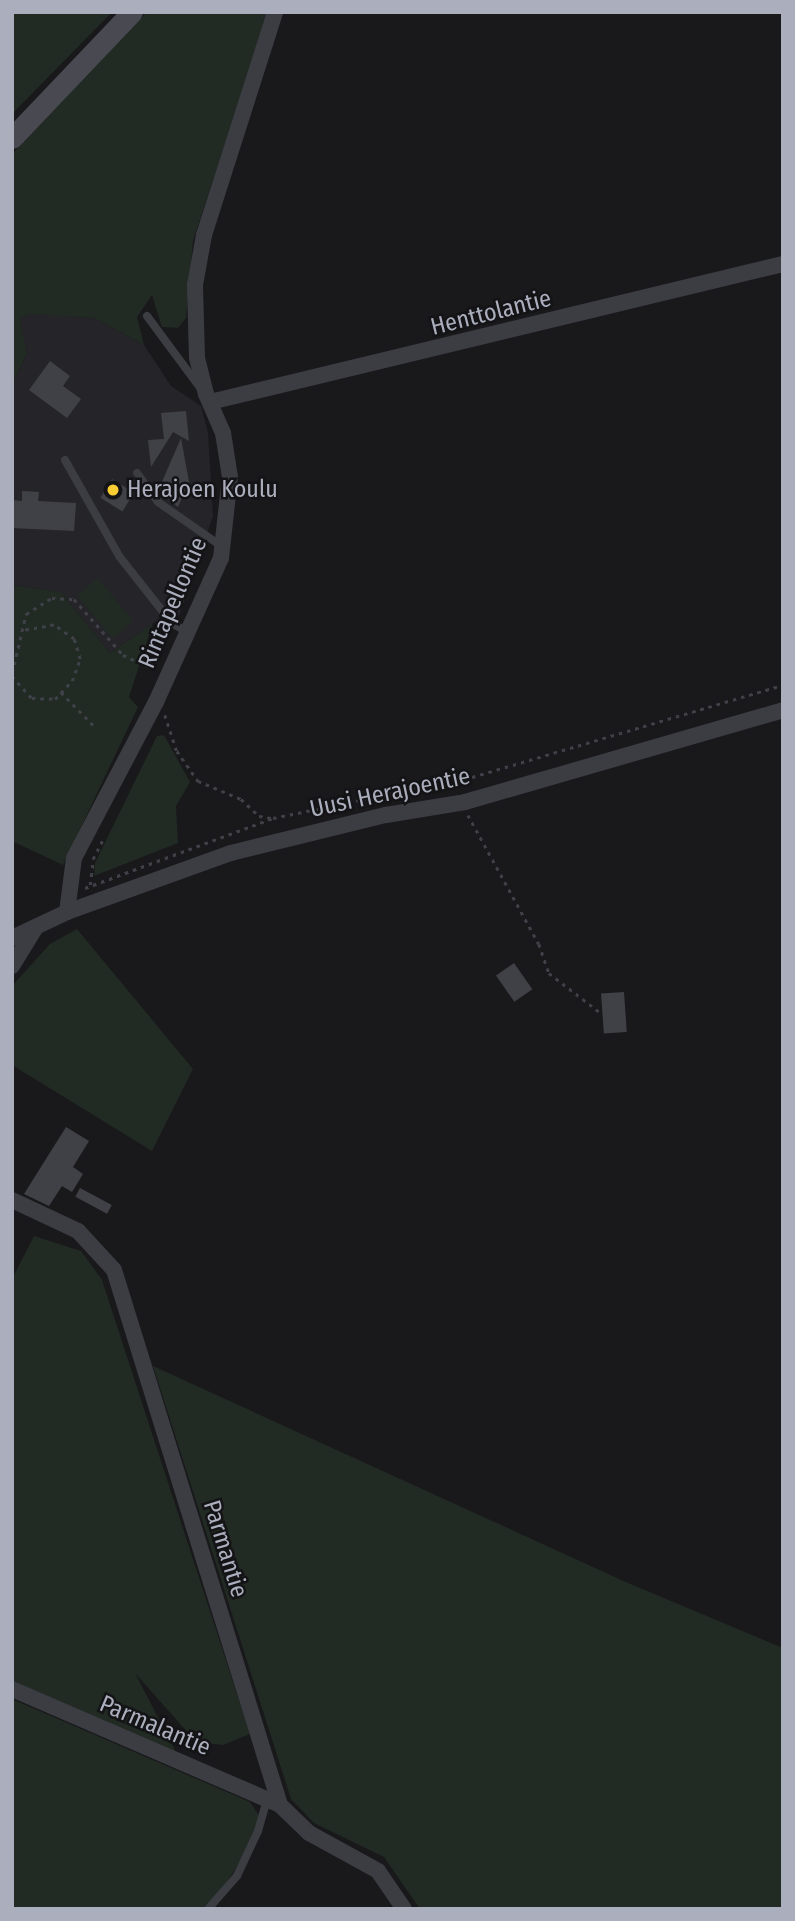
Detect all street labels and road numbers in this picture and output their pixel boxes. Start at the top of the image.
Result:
street label: Henttolantie [428,284,554,342]
street label: Rintapellontie [133,533,213,673]
street label: Uusi Herajoentie [307,762,473,824]
street label: Parmantie [197,1497,253,1601]
street label: Parmalantie [95,1690,215,1762]

